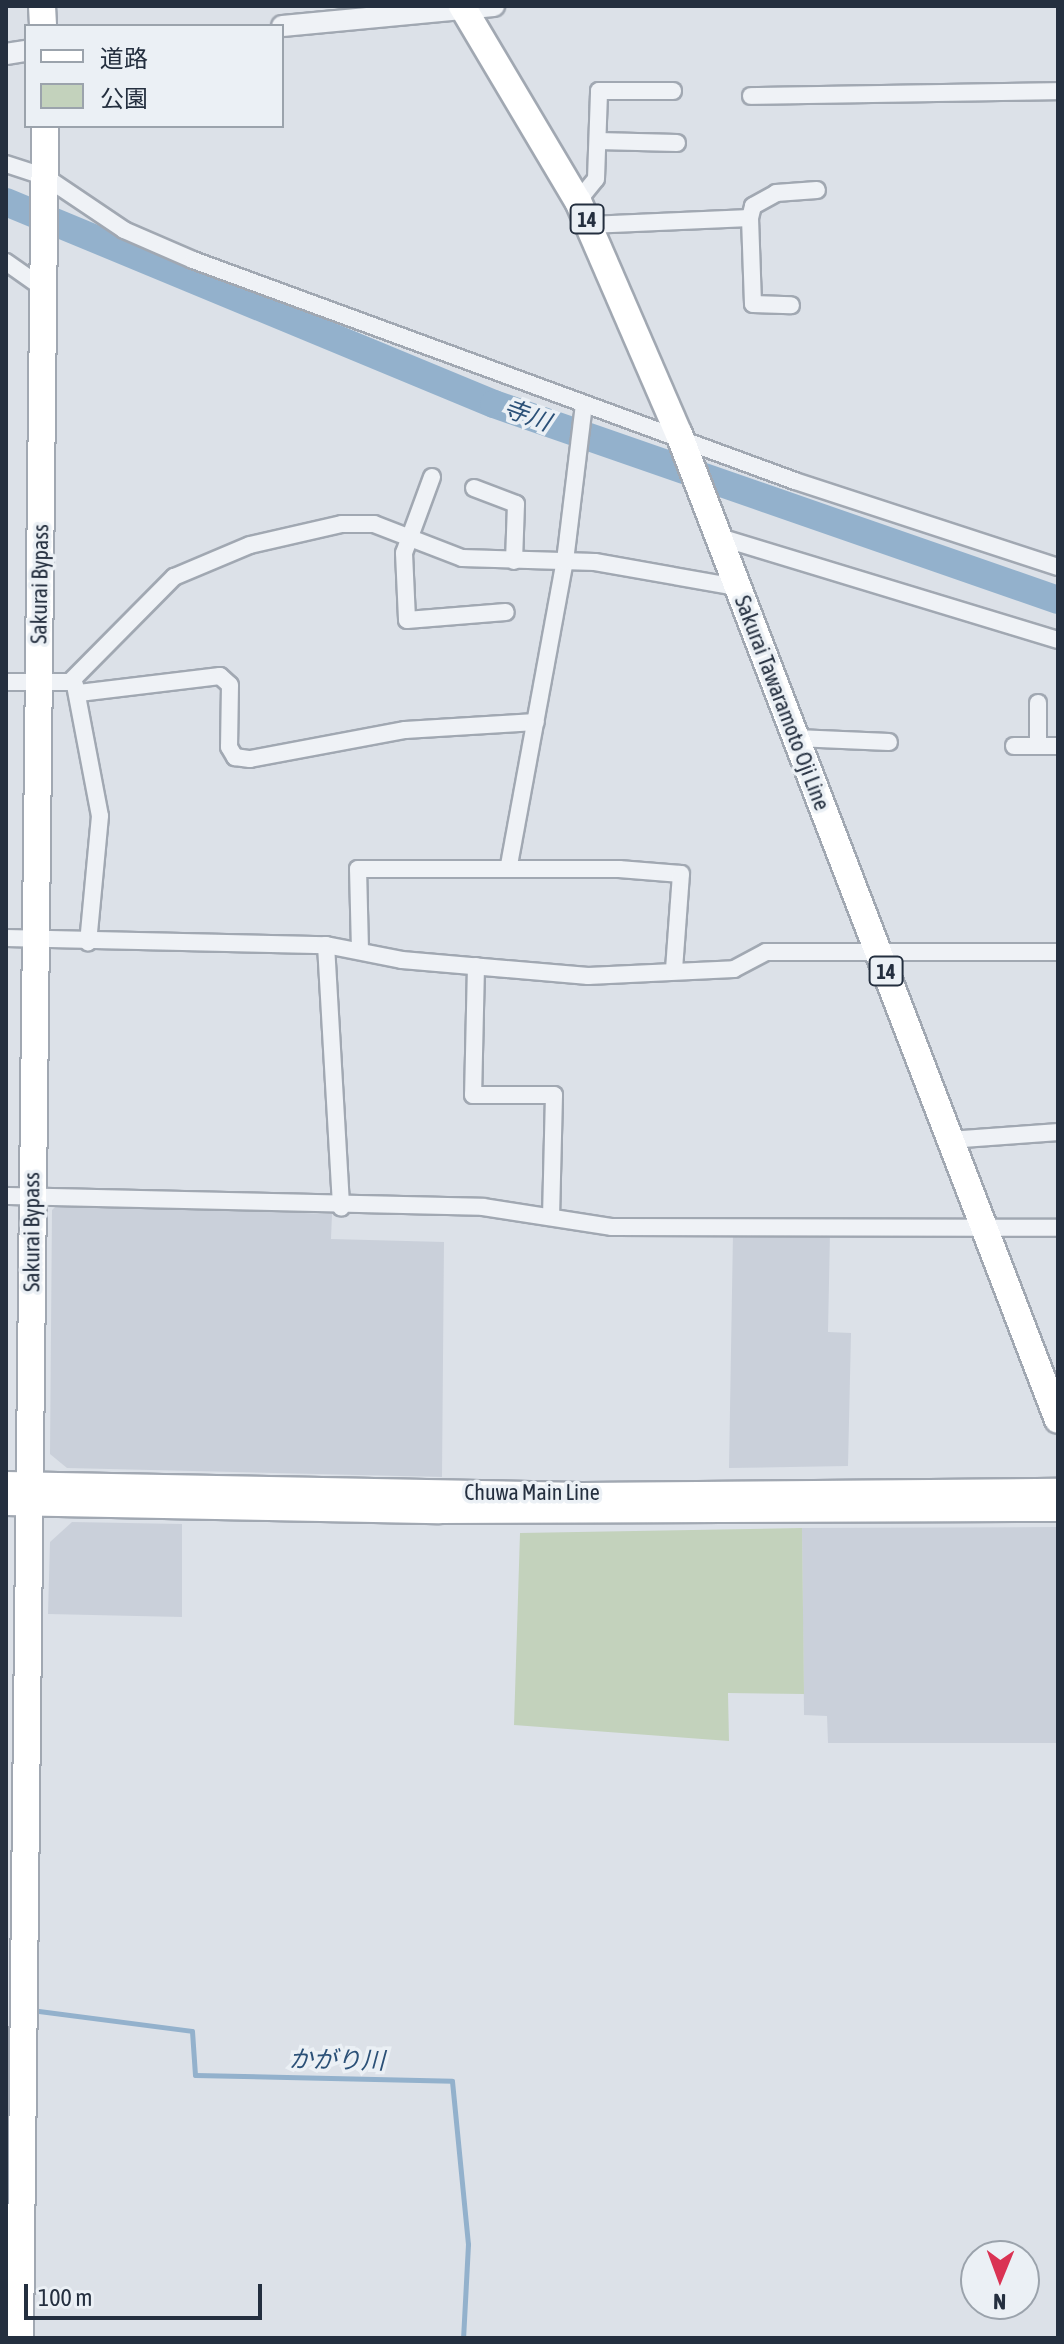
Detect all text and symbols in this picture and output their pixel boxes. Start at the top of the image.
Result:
legend [24,24,284,128]
text: 道路 [100,45,148,72]
text: 公園 [100,85,148,112]
road number: 14 [569,203,605,235]
water label: 寺川 [500,393,554,437]
street label: Sakurai Bypass [26,524,54,644]
street label: Sakurai Tawaramoto Oji Line [729,592,835,814]
road number: 14 [868,955,904,987]
street label: Sakurai Bypass [19,1172,45,1292]
street label: Chuwa Main Line [464,1480,600,1506]
water label: かがり川 [289,2045,385,2075]
north arrow [960,2240,1040,2320]
scale bar [28,2268,266,2318]
text: 100 m [38,2284,92,2311]
text: N [993,2289,1006,2315]

